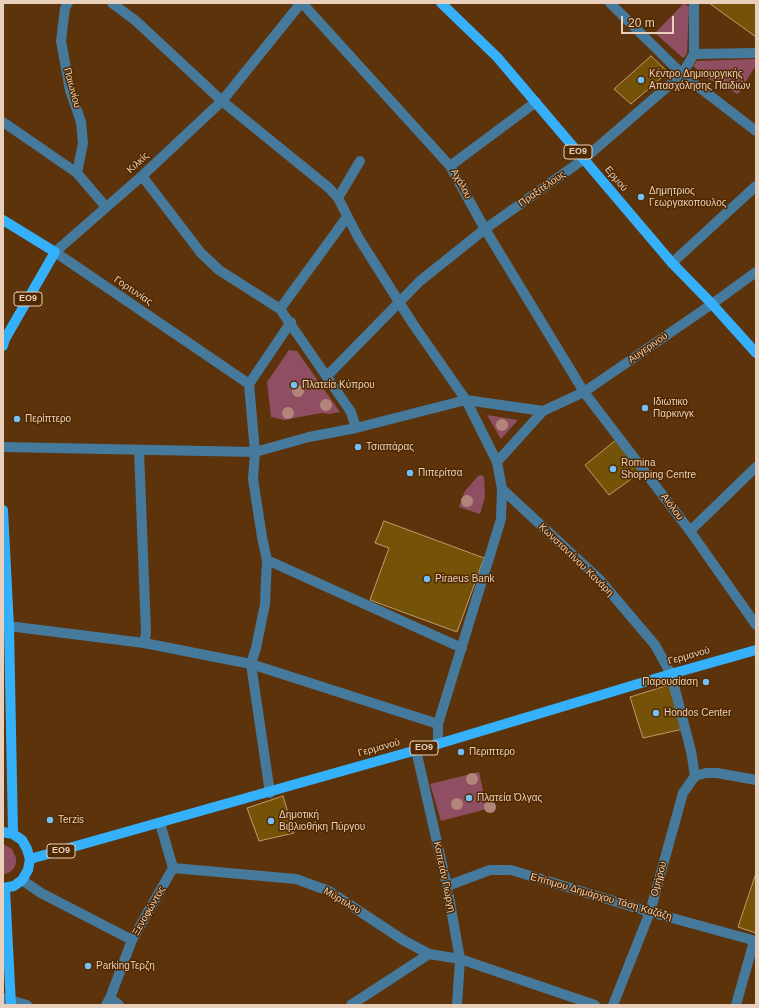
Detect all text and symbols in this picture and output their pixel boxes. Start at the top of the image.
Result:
scale bar [623,8,676,34]
text: 20 m [628,16,655,30]
street label: Παιωνίου [61,67,83,109]
place label: Κέντρο Δημιουργικής Απασχόλησης Παιδιών [649,68,750,92]
marker: Κέντρο Δημιουργικής Απασχόλησης Παιδιών [636,75,646,85]
road number: ΕΟ9 [564,145,592,159]
street label: Κιλκίς [124,150,152,176]
street label: Ερμού [602,164,630,194]
street label: Αχόλου [448,167,474,201]
street label: Πραξιτέλους [516,168,568,210]
place label: Δημητριος Γεωργακοπουλος [649,185,727,208]
marker: Δημητριος Γεωργακοπουλος [636,192,646,202]
street label: Γορτυνίας [111,274,155,308]
road number: ΕΟ9 [14,292,42,306]
street label: Αυγερινού [626,330,670,366]
place label: Πλατεία Κύπρου [302,379,375,391]
marker: Πλατεία Κύπρου [289,380,299,390]
place label: Ιδιωτικο Παρκινγκ [653,396,694,420]
marker: Ιδιωτικο Παρκινγκ [640,403,650,413]
place label: Περίπτερο [25,413,71,425]
marker: Περίπτερο [12,414,22,424]
place label: Τσιαπάρας [366,441,414,453]
marker: Τσιαπάρας [353,442,363,452]
place label: Romina Shopping Centre [621,457,696,480]
marker: Romina Shopping Centre [608,464,618,474]
place label: Πιπερίτσα [418,467,462,479]
marker: Πιπερίτσα [405,468,415,478]
street label: Αιόλου [658,491,686,523]
street label: Κωνσταντίνου Κανάρη [536,521,616,599]
place label: Piraeus Bank [435,573,494,585]
marker: Piraeus Bank [422,574,432,584]
street label: Γερμανού [667,644,711,668]
place label: Παρουσίαση [642,676,698,688]
marker: Παρουσίαση [701,677,711,687]
place label: Hondos Center [664,707,731,719]
marker: Hondos Center [651,708,661,718]
street label: Γερμανού [357,736,401,760]
road number: ΕΟ9 [410,741,438,755]
place label: Περιπτερο [469,746,515,758]
marker: Περιπτερο [456,747,466,757]
place label: Πλατεία Όλγας [477,792,542,804]
marker: Πλατεία Όλγας [464,793,474,803]
place label: Δημοτική Βιβλιοθήκη Πύργου [279,809,365,832]
place label: Terzis [58,814,84,826]
marker: Terzis [45,815,55,825]
marker: Δημοτική Βιβλιοθήκη Πύργου [266,816,276,826]
street label: Καπετάν Γιώργη [431,840,457,914]
road number: ΕΟ9 [47,844,75,858]
street label: Ομήρου [649,860,669,898]
street label: Επίτιμου Δημάρχου Τάση Καζάζη [529,871,673,923]
street label: Ξενοφώντος [130,884,168,938]
street label: Μύρτιλου [321,885,363,917]
place label: ParkingΤερζη [96,960,155,972]
marker: ParkingΤερζη [83,961,93,971]

